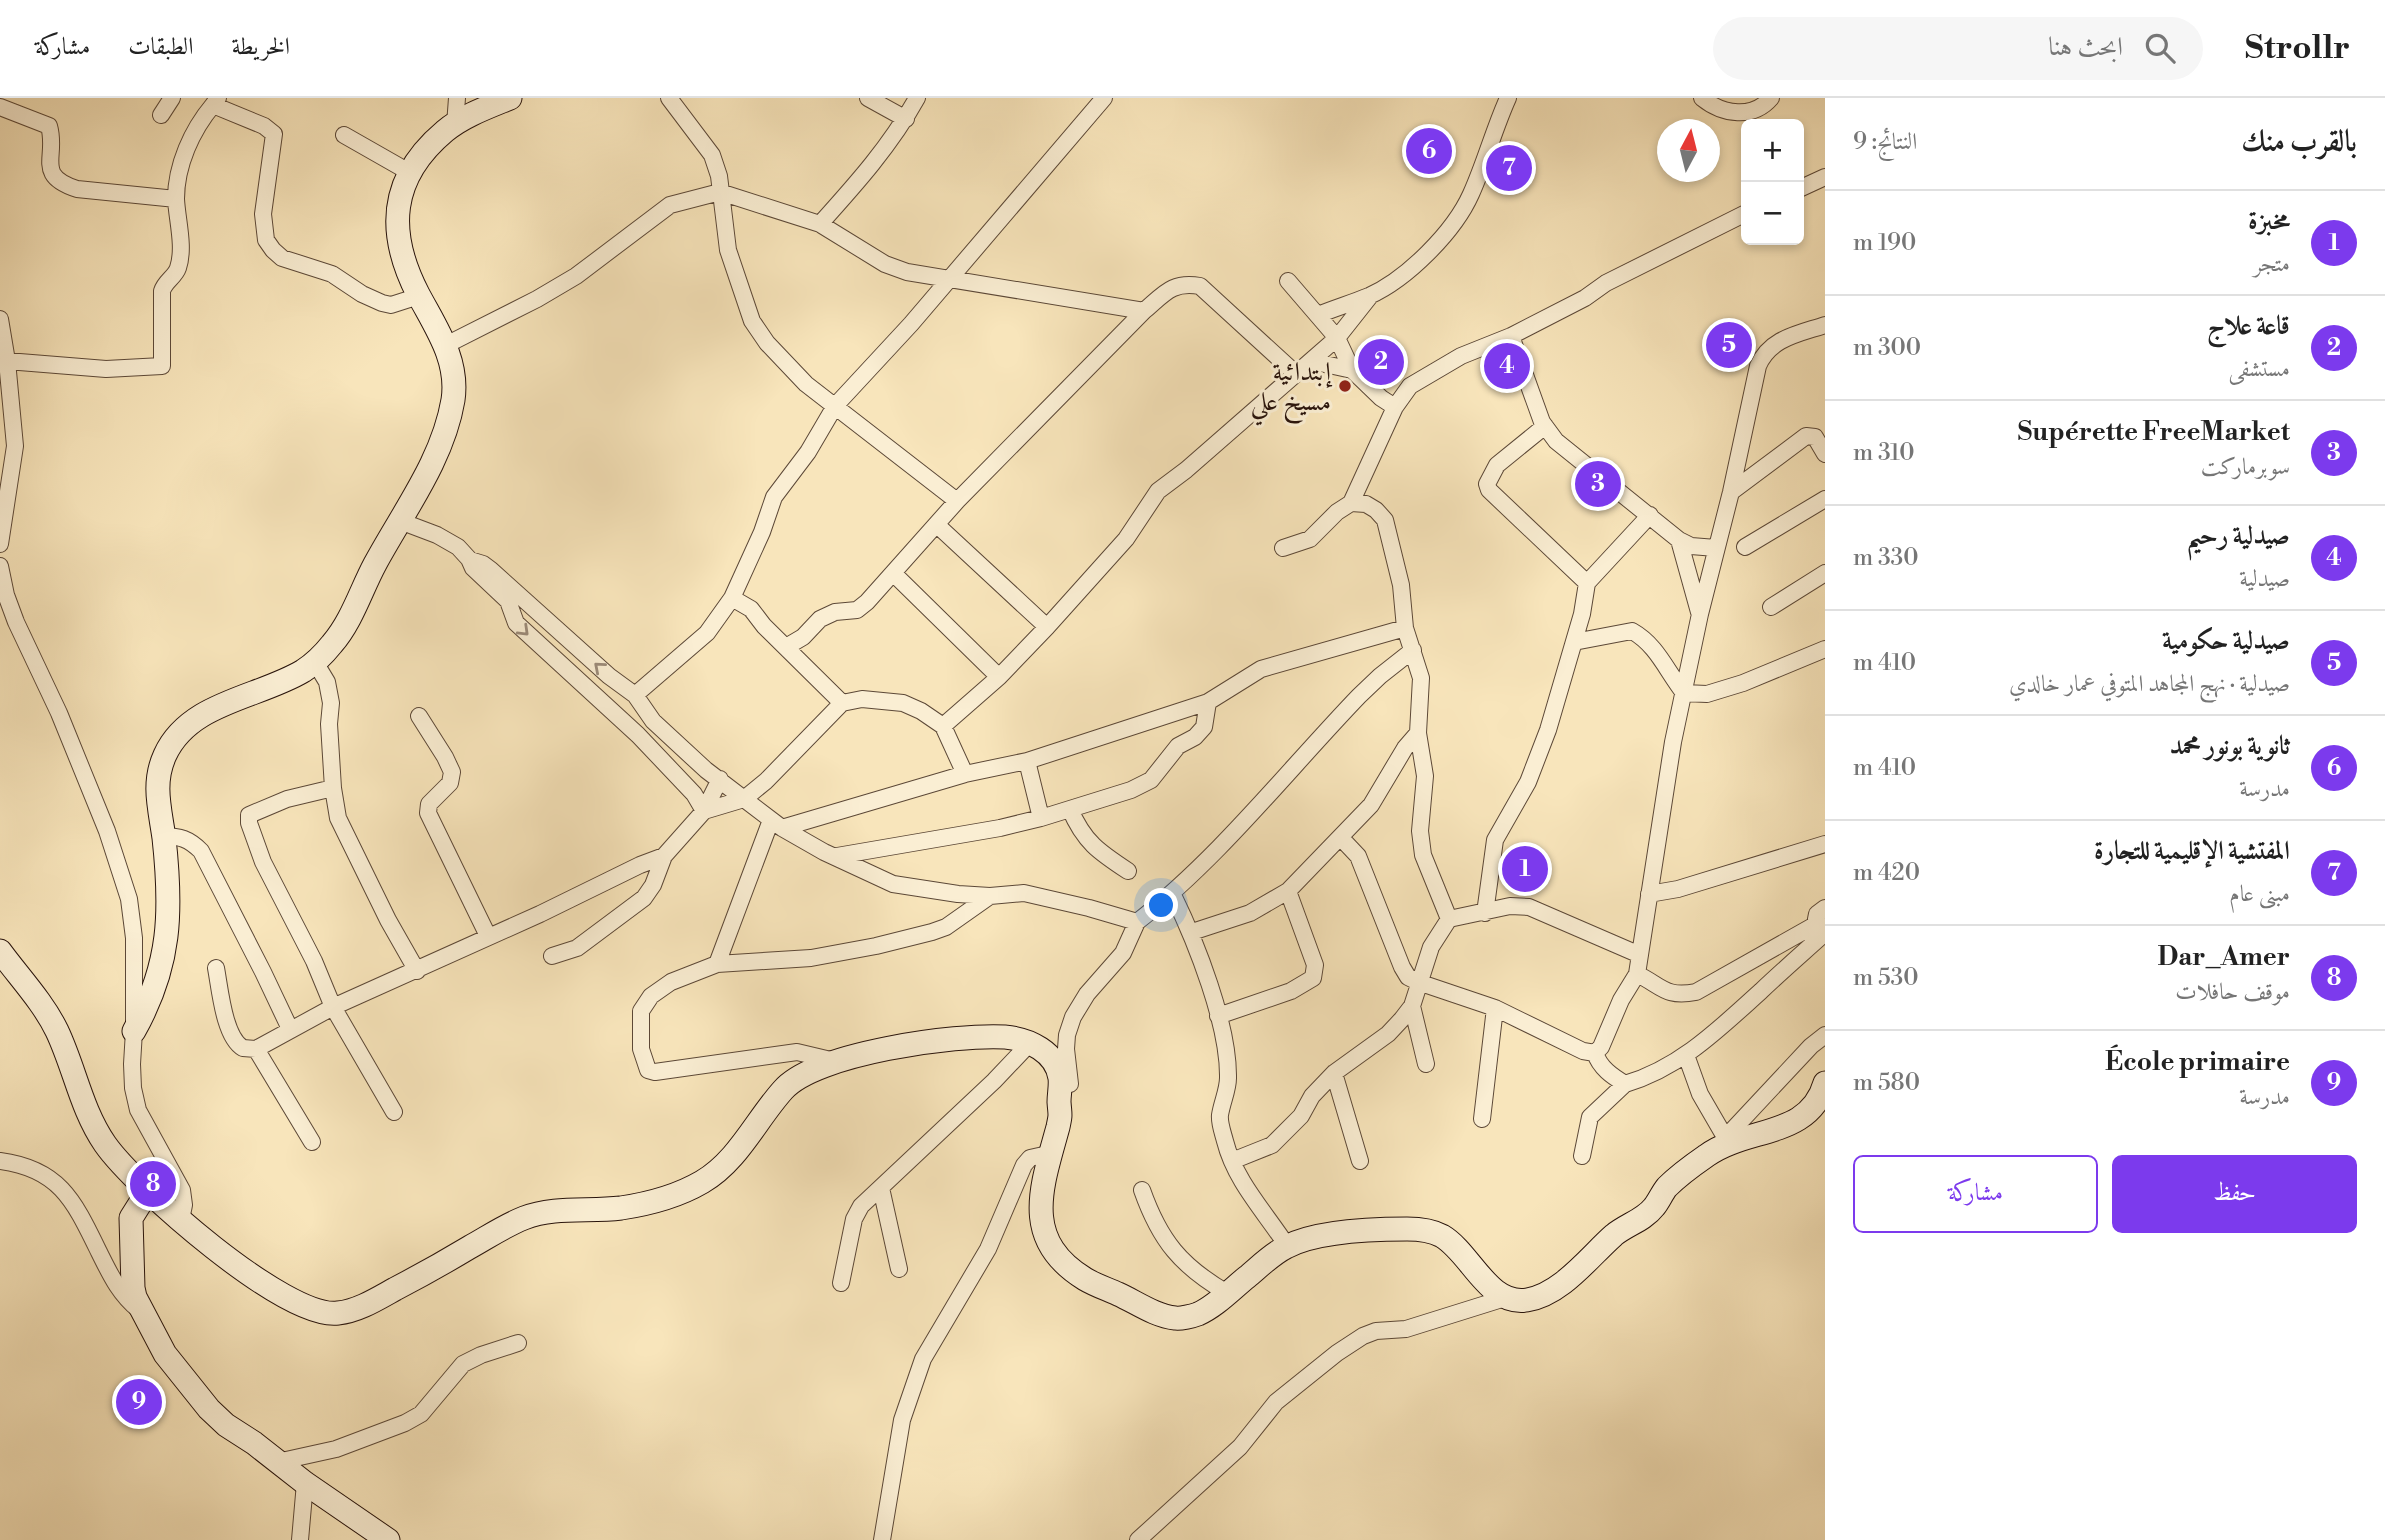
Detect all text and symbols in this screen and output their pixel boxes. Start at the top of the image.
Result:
search box [1713,17,2203,80]
text: Strollr [2245,28,2350,69]
icon: search [2141,29,2179,67]
text: ابحث هنا [2048,31,2123,63]
text: مشاركة [35,32,90,62]
text: الطبقات [128,32,194,62]
text: الخريطة [232,32,290,62]
north arrow [1657,119,1720,182]
map controls [1741,119,1804,245]
button: + [1741,119,1804,182]
text: بالقرب منك [2241,123,2357,161]
pin: 6 [1406,125,1452,177]
text: النتائج: 9 [1853,128,1917,156]
pin: 7 [1486,142,1532,194]
button: − [1741,182,1804,245]
text: مخبزة [2248,205,2290,237]
text: 190 m [1853,229,1916,257]
text: 1 [2328,229,2340,257]
text: متجر [2254,250,2290,278]
text: قاعة علاج [2207,310,2290,342]
pin: 5 [1706,319,1752,371]
text: 300 m [1853,334,1921,362]
text: 2 [2327,334,2341,362]
pin: 2 [1358,336,1404,388]
pin: 4 [1484,340,1530,392]
text: مستشفى [2229,355,2290,383]
place label: إبتدائية مسيخ علي [1250,356,1333,426]
marker: إبتدائية مسيخ علي [1337,378,1353,394]
text: Supérette FreeMarket [2018,416,2290,448]
text: 310 m [1853,439,1914,467]
text: 3 [2327,439,2341,467]
text: سوبرماركت [2201,453,2290,481]
pin: 3 [1575,458,1621,510]
text: صيدلية رحيم [2186,520,2290,552]
text: 330 m [1853,544,1919,572]
text: 4 [2326,544,2342,572]
text: صيدلية [2239,565,2290,593]
one-way arrow [516,623,529,636]
text: صيدلية حكومية [2162,625,2290,657]
text: 410 m [1853,649,1916,677]
text: 5 [2327,649,2341,677]
one-way arrow [594,663,607,676]
text: صيدلية · نهج المجاهد المتوفي عمار خالدي [2009,670,2290,698]
text: ثانوية بونور محمد [2169,730,2290,762]
text: 410 m [1853,754,1916,782]
text: 6 [2327,754,2341,782]
text: مدرسة [2239,775,2290,803]
text: المفتشية الإقليمية للتجارة [2094,835,2290,867]
pin: 1 [1502,843,1548,895]
text: 420 m [1853,859,1920,887]
text: 7 [2327,859,2341,887]
text: مبنى عام [2229,880,2290,908]
your location [1144,888,1178,922]
text: Dar_Amer [2157,941,2290,973]
text: 530 m [1853,964,1919,992]
text: 8 [2327,964,2341,992]
text: موقف حافلات [2175,978,2290,1006]
text: École primaire [2105,1046,2290,1078]
text: 580 m [1853,1069,1920,1097]
text: 9 [2327,1069,2341,1097]
text: مدرسة [2239,1083,2290,1111]
button: مشاركة [1853,1155,2098,1233]
button: حفظ [2112,1155,2357,1233]
pin: 8 [130,1158,176,1210]
pin: 9 [116,1376,162,1428]

